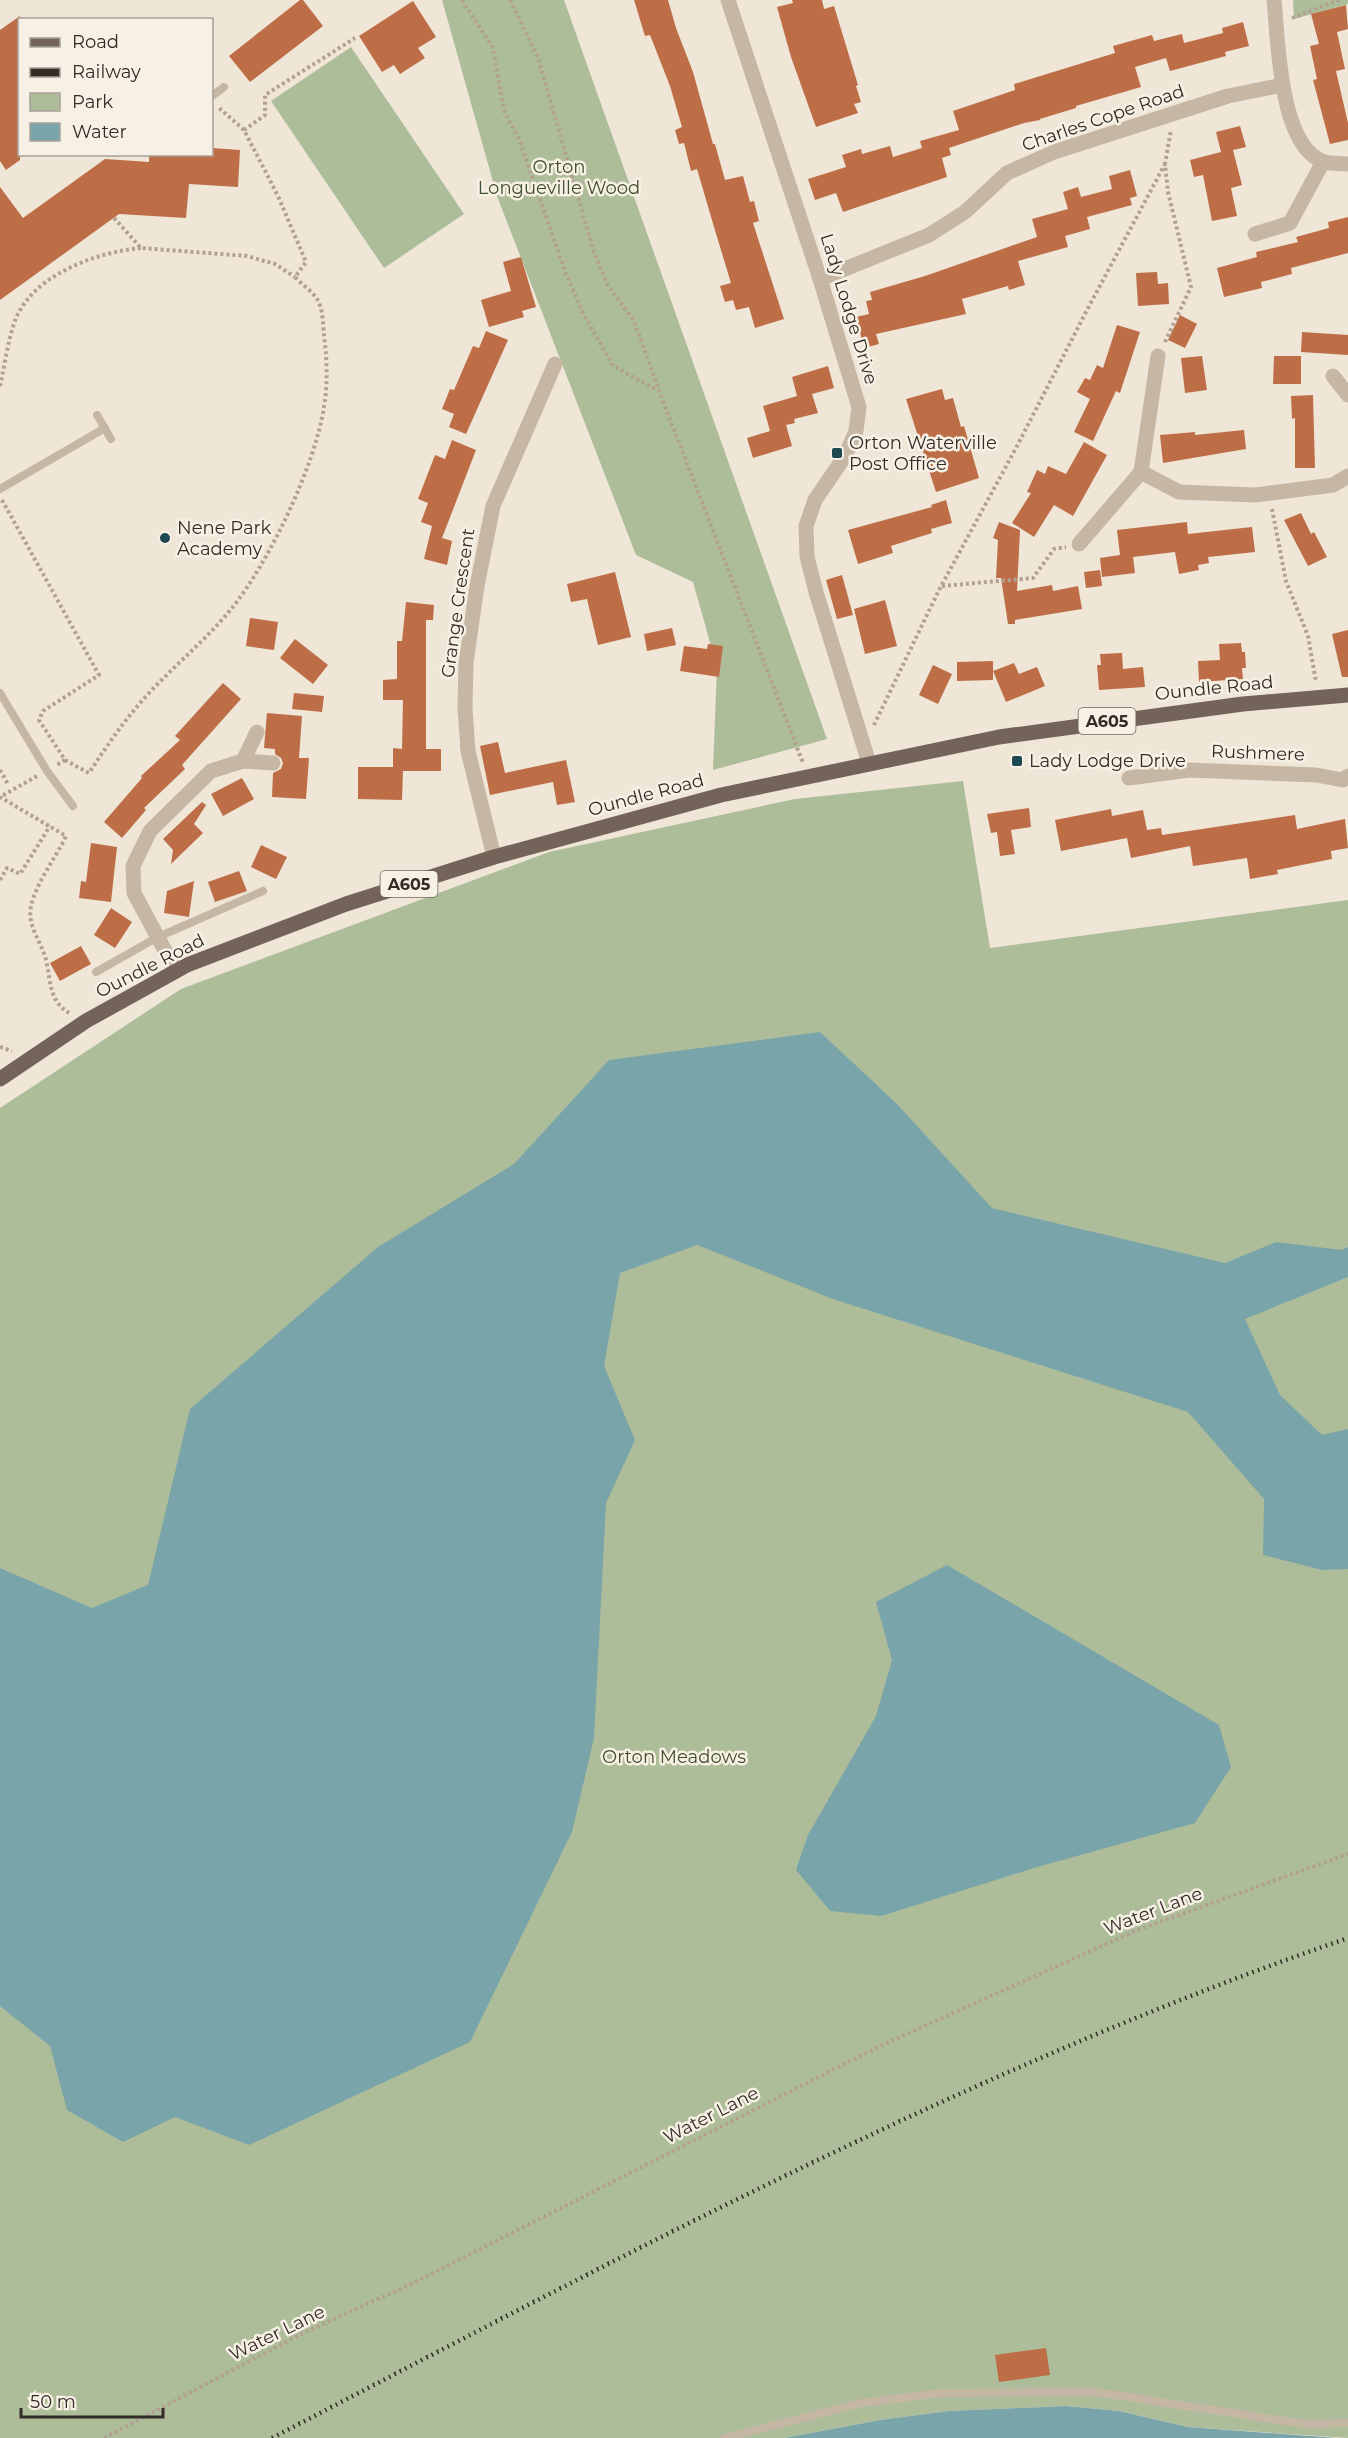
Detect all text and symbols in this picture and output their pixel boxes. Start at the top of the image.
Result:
legend [18,18,213,156]
text: Road [72,31,119,53]
text: Railway [72,61,141,83]
street label: Charles Cope Road [1019,80,1187,156]
text: Park [72,91,113,113]
text: Water [72,121,127,143]
park label: Orton Longueville Wood [478,156,640,199]
street label: Lady Lodge Drive [816,231,882,387]
place label: Orton Waterville Post Office [849,432,997,475]
marker: Orton Waterville Post Office [830,446,844,460]
place label: Nene Park Academy [177,517,272,560]
street label: Grange Crescent [437,527,479,679]
marker: Nene Park Academy [158,531,172,545]
street label: Oundle Road [1154,671,1274,705]
road number: A605 [1078,708,1136,734]
street label: Rushmere [1211,740,1305,766]
place label: Lady Lodge Drive [1029,750,1186,772]
marker: Lady Lodge Drive [1010,754,1024,768]
street label: Oundle Road [586,769,706,821]
road number: A605 [380,871,438,897]
street label: Oundle Road [92,929,208,1003]
park label: Orton Meadows [602,1746,746,1768]
street label: Water Lane [1101,1882,1205,1940]
street label: Water Lane [660,2082,762,2148]
street label: Water Lane [226,2300,329,2366]
scale bar [21,2381,164,2419]
text: 50 m [30,2391,76,2413]

